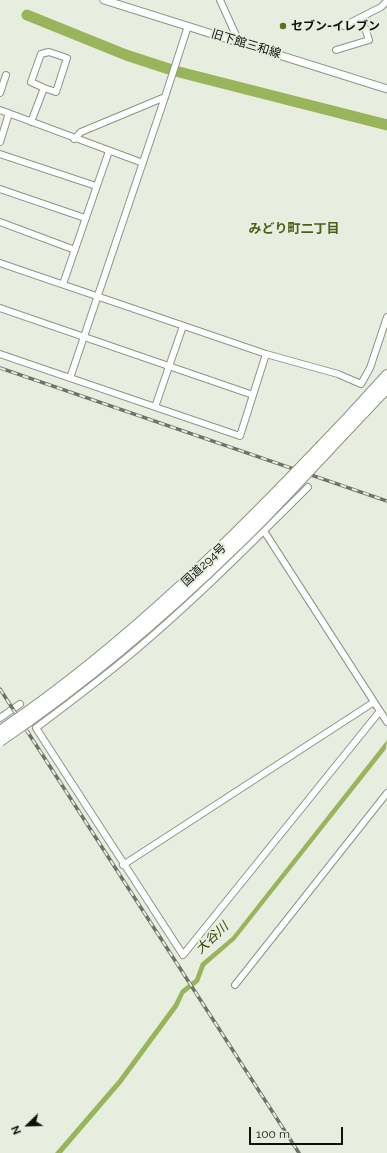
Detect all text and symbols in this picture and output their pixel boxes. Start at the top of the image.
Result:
place label: セブン-イレブン [291,19,380,33]
marker: セブン-イレブン [278,21,288,31]
street label: 旧下館三和線 [209,27,283,61]
district label: みどり町二丁目 [249,221,339,237]
street label: 国道294号 [179,541,229,589]
water label: 大谷川 [192,919,232,957]
north arrow [8,1105,48,1145]
scale bar [251,1119,345,1145]
text: N [9,1123,24,1136]
text: 100 m [256,1127,290,1141]

